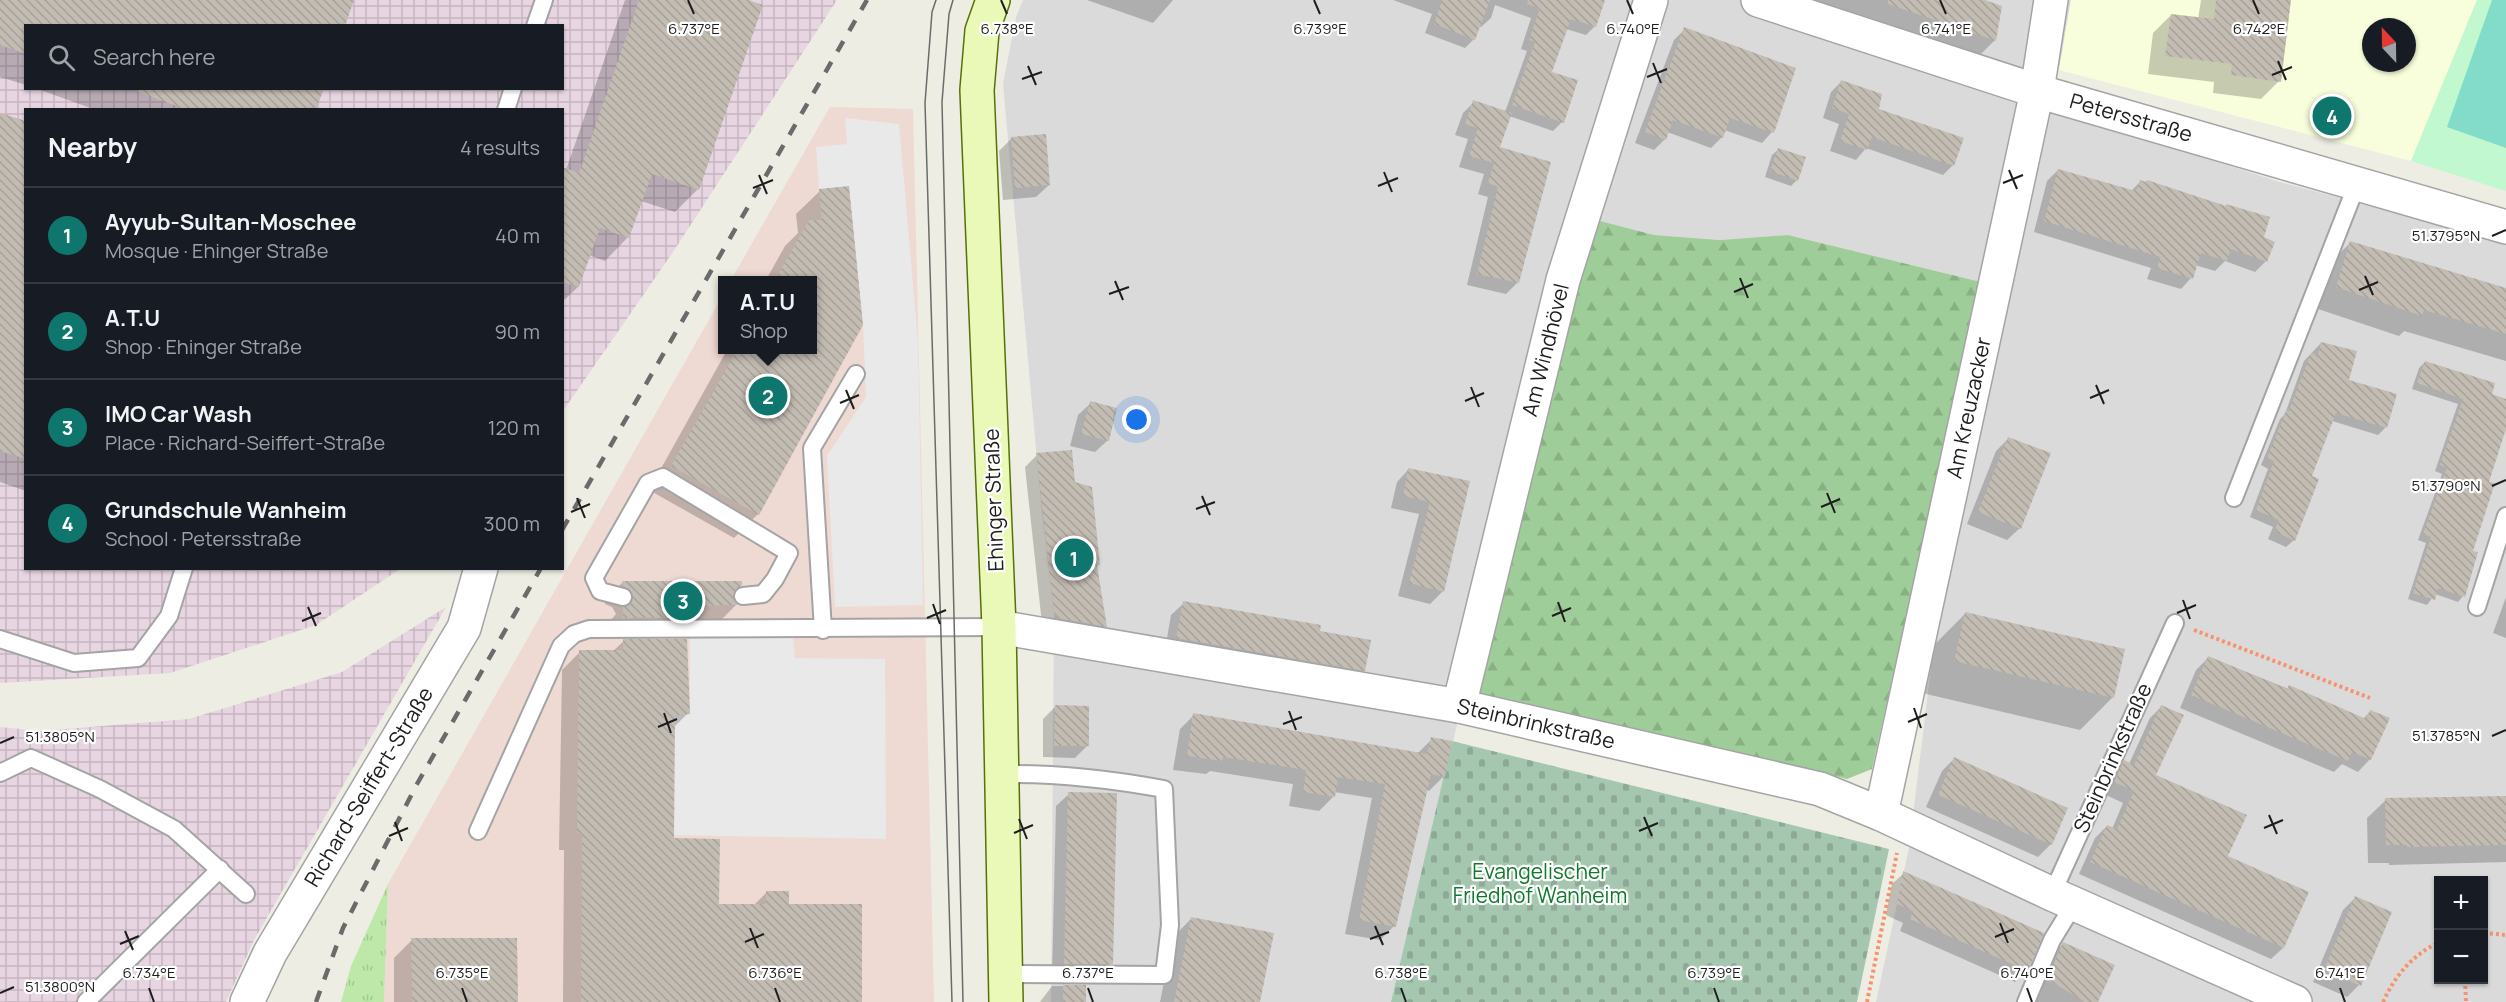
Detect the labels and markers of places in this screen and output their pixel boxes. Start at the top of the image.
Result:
pin: 4 [2312,94,2352,138]
pin: 2 [748,374,788,418]
pin: 1 [1054,536,1094,580]
pin: 3 [664,578,702,624]

